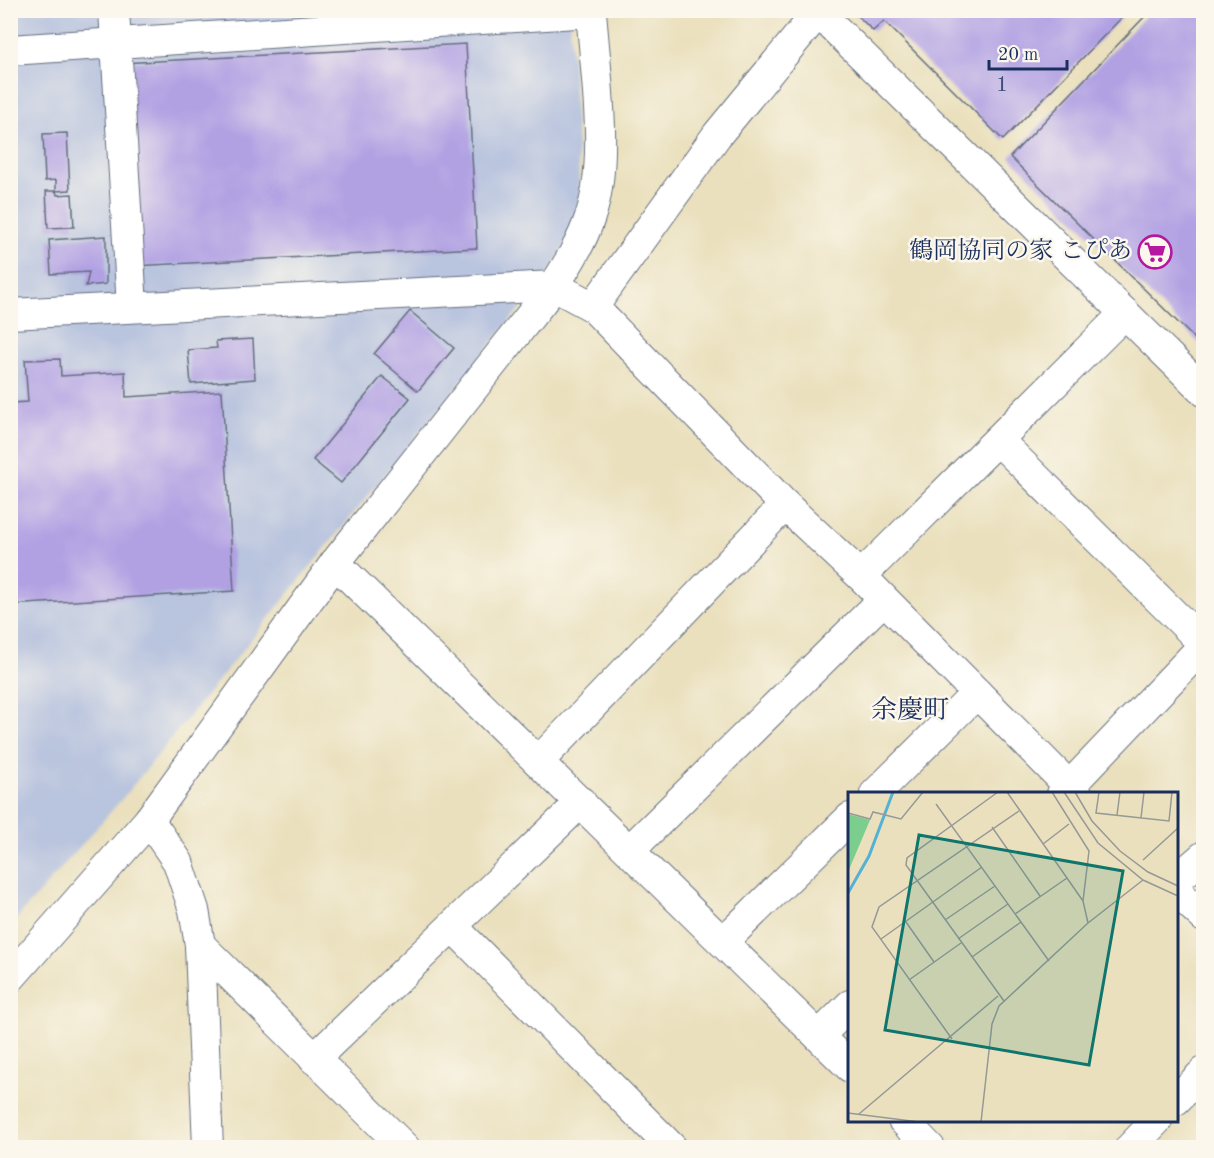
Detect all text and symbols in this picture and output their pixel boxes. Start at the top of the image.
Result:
scale bar [989,33,1067,71]
text: 20 m [998,46,1038,64]
house number: 1 [996,75,1008,96]
supermarket icon: 鶴岡協同の家 こぴあ [1137,234,1173,270]
place label: 鶴岡協同の家 こぴあ [909,237,1132,264]
district label: 余慶町 [871,696,949,724]
inset map [848,792,1178,1122]

